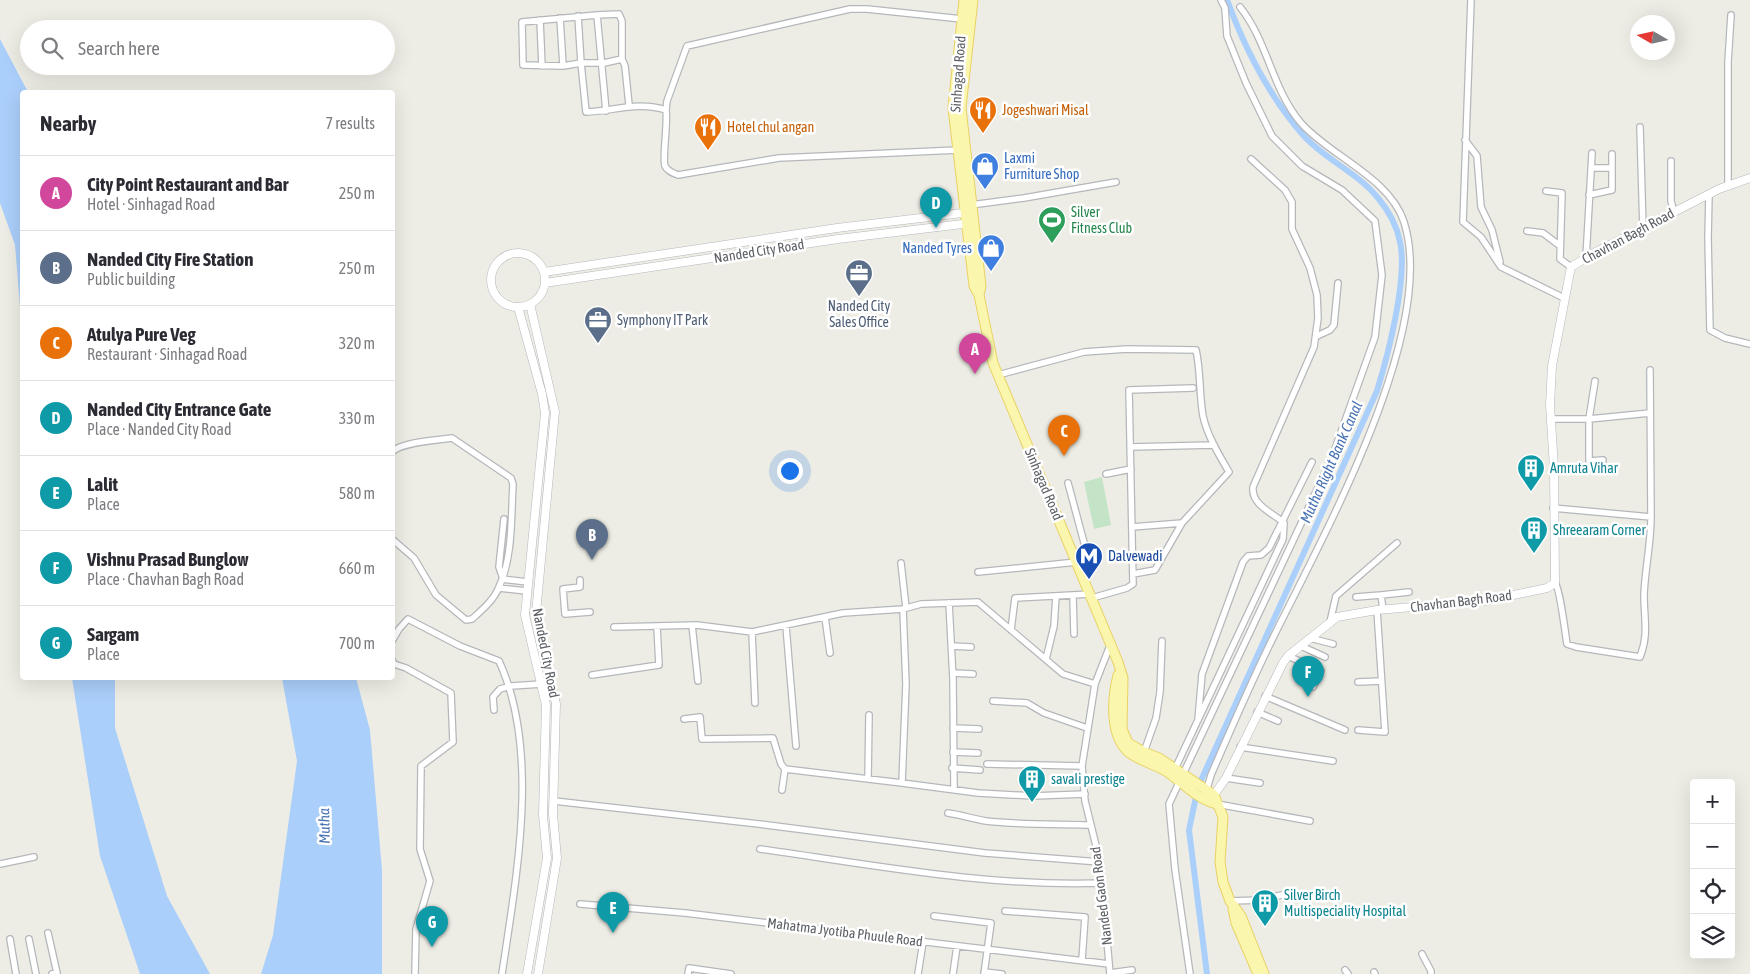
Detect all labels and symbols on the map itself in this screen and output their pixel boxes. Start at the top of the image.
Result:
north arrow [1630,15,1675,60]
street label: Sinhagad Road [947,35,969,113]
restaurant icon: Jogeshwari Misal [968,95,998,134]
place label: Jogeshwari Misal [1002,102,1089,118]
restaurant icon: Hotel chul angan [693,112,723,151]
place label: Hotel chul angan [727,119,814,135]
place label: Laxmi Furniture Shop [1004,150,1080,182]
shop icon: Laxmi Furniture Shop [970,151,1000,190]
pin: D [920,187,952,228]
place label: Silver Fitness Club [1071,204,1133,236]
sports icon: Silver Fitness Club [1037,205,1067,244]
street label: Chavhan Bagh Road [1579,205,1677,267]
shop icon: Nanded Tyres [976,233,1006,272]
street label: Nanded City Road [713,236,805,266]
place label: Nanded Tyres [902,240,972,256]
office icon: Nanded City Sales Office [844,258,874,297]
place label: Nanded City Sales Office [828,298,890,330]
office icon: Symphony IT Park [583,305,613,344]
place label: Symphony IT Park [617,312,708,328]
pin: A [959,333,991,374]
water label: Mutha Right Bank Canal [1296,398,1366,526]
pin: C [1048,415,1080,456]
street label: Sinhagad Road [1022,446,1066,522]
building icon: Amruta Vihar [1516,453,1546,492]
your location [777,458,803,484]
place label: Amruta Vihar [1550,460,1619,476]
building icon: Shreearam Corner [1519,515,1549,554]
pin: B [576,519,608,560]
place label: Shreearam Corner [1553,522,1646,538]
metro station icon: Dalvewadi [1074,541,1104,580]
place label: Dalvewadi [1108,548,1162,564]
street label: Chavhan Bagh Road [1409,587,1513,615]
street label: Nanded City Road [529,607,563,699]
pin: F [1292,656,1324,697]
building icon: savali prestige [1017,764,1047,803]
place label: savali prestige [1051,771,1125,787]
water label: Mutha [315,808,333,844]
street label: Nanded Gaon Road [1087,846,1115,946]
place label: Silver Birch Multispeciality Hospital [1284,887,1407,919]
building icon: Silver Birch Multispeciality Hospital [1250,888,1280,927]
pin: E [597,892,629,933]
pin: G [416,906,448,947]
street label: Mahatma Jyotiba Phuule Road [766,915,924,949]

